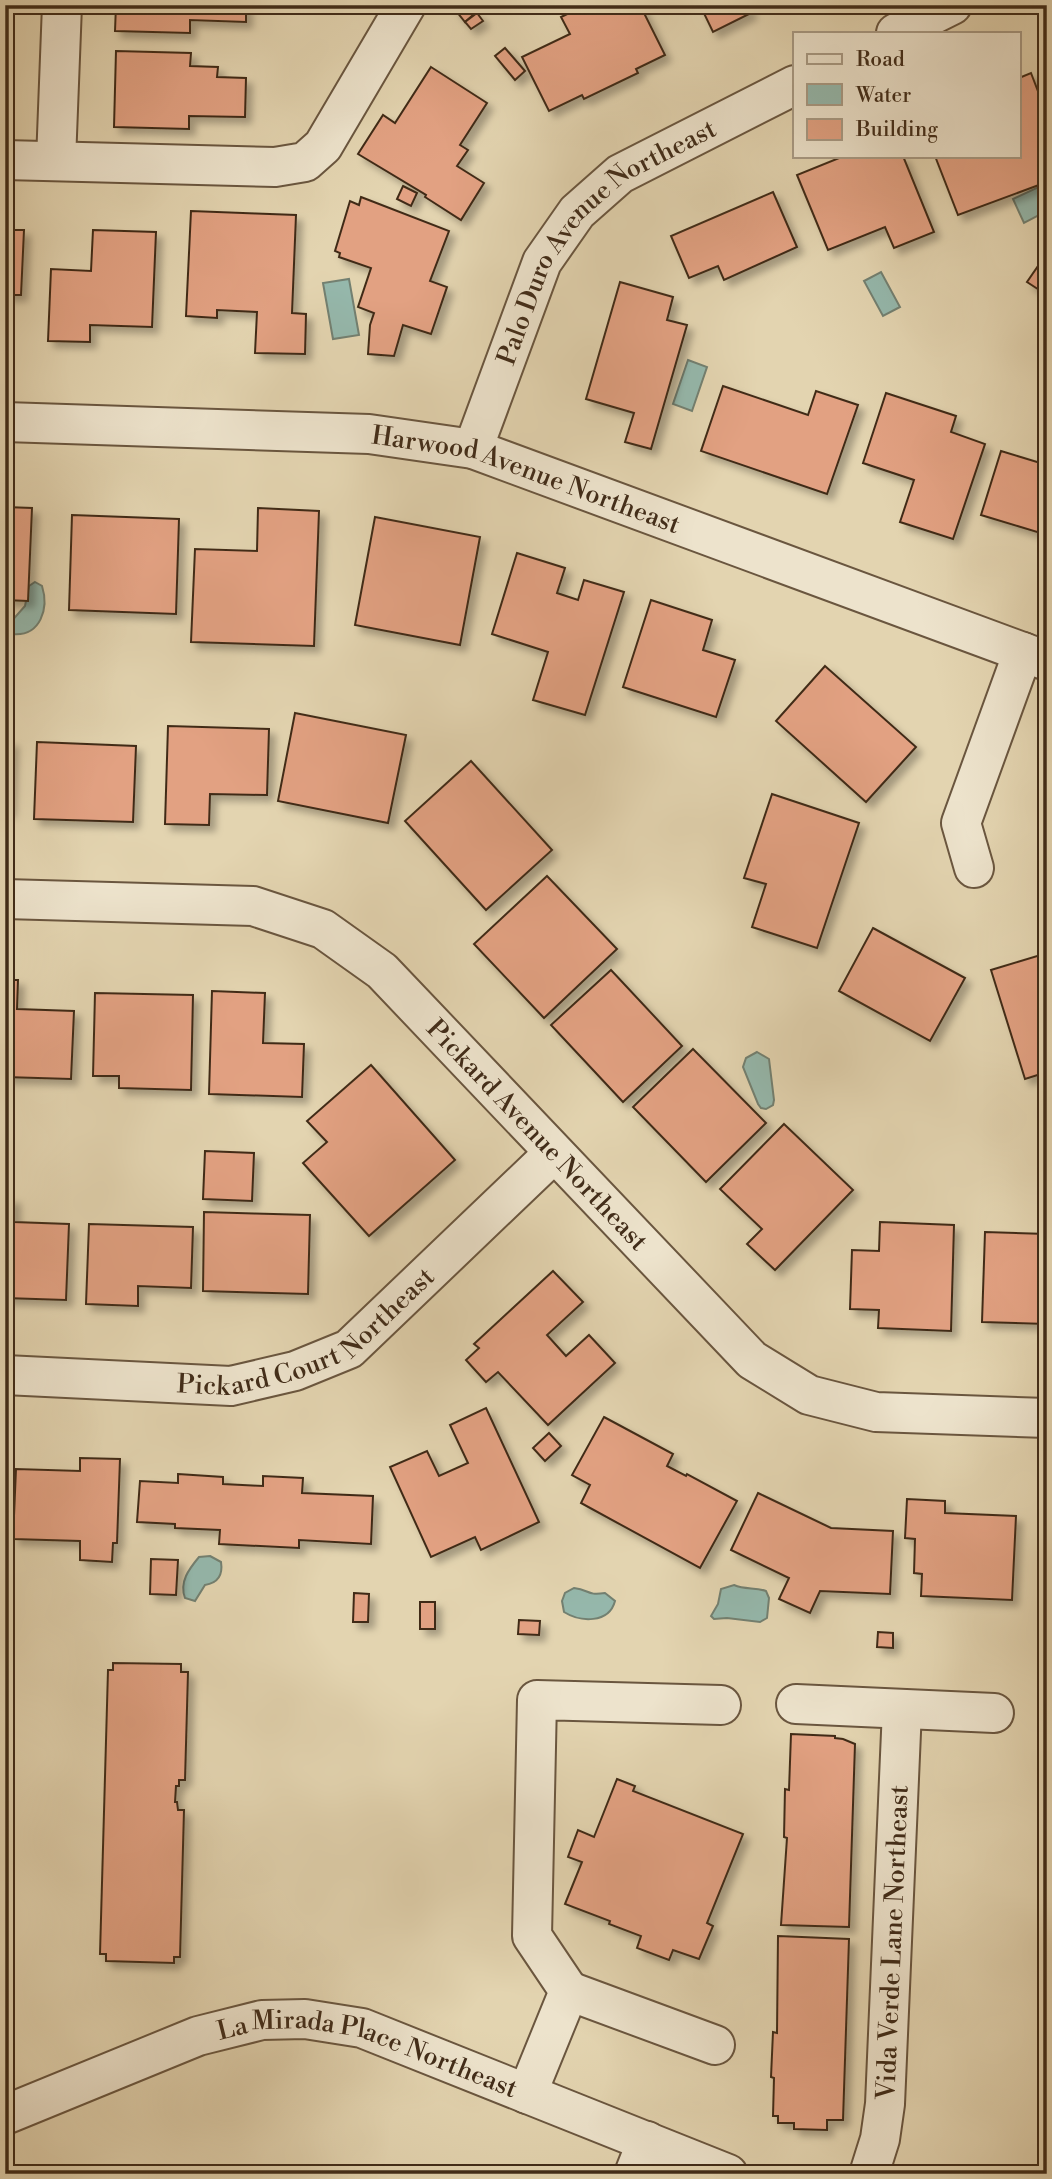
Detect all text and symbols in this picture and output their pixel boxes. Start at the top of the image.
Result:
legend [793,32,1020,158]
text: Road [856,47,905,73]
text: Water [855,83,911,109]
street label: Palo Duro Avenue Northeast [490,113,722,370]
text: Building [855,117,938,143]
street label: Harwood Avenue Northeast [369,420,684,541]
street label: Pickard Avenue Northeast [419,1013,654,1258]
street label: Pickard Court Northeast [176,1261,441,1403]
street label: Vida Verde Lane Northeast [870,1784,916,2101]
street label: La Mirada Place Northeast [214,2004,522,2105]

